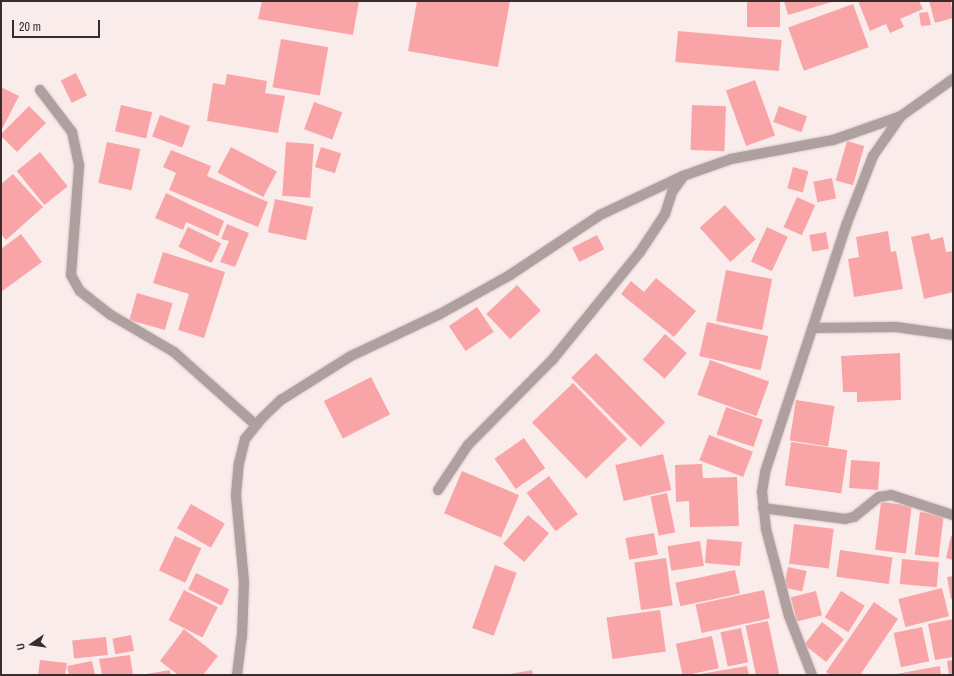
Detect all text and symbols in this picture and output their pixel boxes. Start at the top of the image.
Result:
scale bar [14,12,102,38]
text: 20 m [19,19,41,35]
north arrow [12,624,52,664]
text: U [13,642,28,651]

